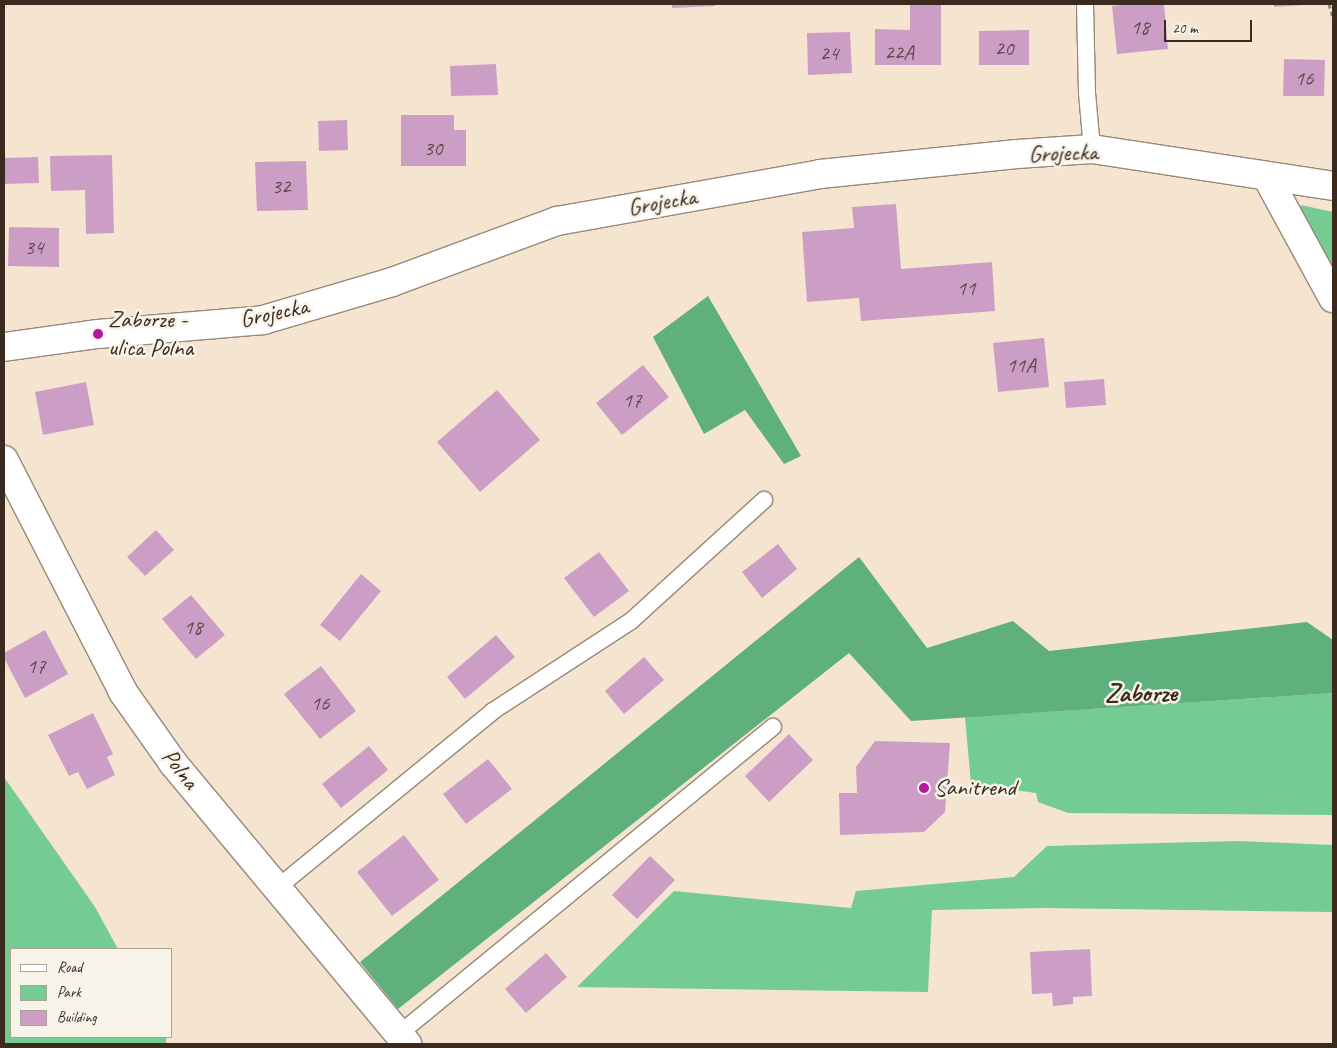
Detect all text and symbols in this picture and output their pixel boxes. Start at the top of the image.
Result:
scale bar [1167,10,1254,42]
house number: 18 [1131,14,1149,40]
text: 20 m [1172,19,1198,38]
house number: 20 [995,35,1013,61]
house number: 22A [884,39,914,65]
house number: 24 [820,40,838,66]
house number: 16 [1295,65,1313,91]
house number: 30 [424,135,442,161]
street label: Grojecka [1028,137,1098,169]
house number: 32 [272,173,290,199]
street label: Grojecka [625,182,699,222]
house number: 34 [25,234,43,260]
house number: 11 [957,275,975,301]
street label: Grojecka [237,292,311,334]
place label: Zaborze - ulica Polna [108,306,193,362]
marker: Zaborze - ulica Polna [92,328,104,340]
house number: 11A [1006,352,1036,378]
house number: 17 [623,387,641,413]
house number: 18 [184,614,202,640]
house number: 17 [27,653,45,679]
district label: Zaborze [1105,677,1177,709]
house number: 16 [311,690,329,716]
street label: Polna [155,743,205,795]
place label: Sanitrend [934,774,1016,802]
marker: Sanitrend [918,782,930,794]
legend [10,948,172,1038]
text: Road [57,958,82,977]
text: Park [57,983,81,1002]
text: Building [57,1008,96,1027]

